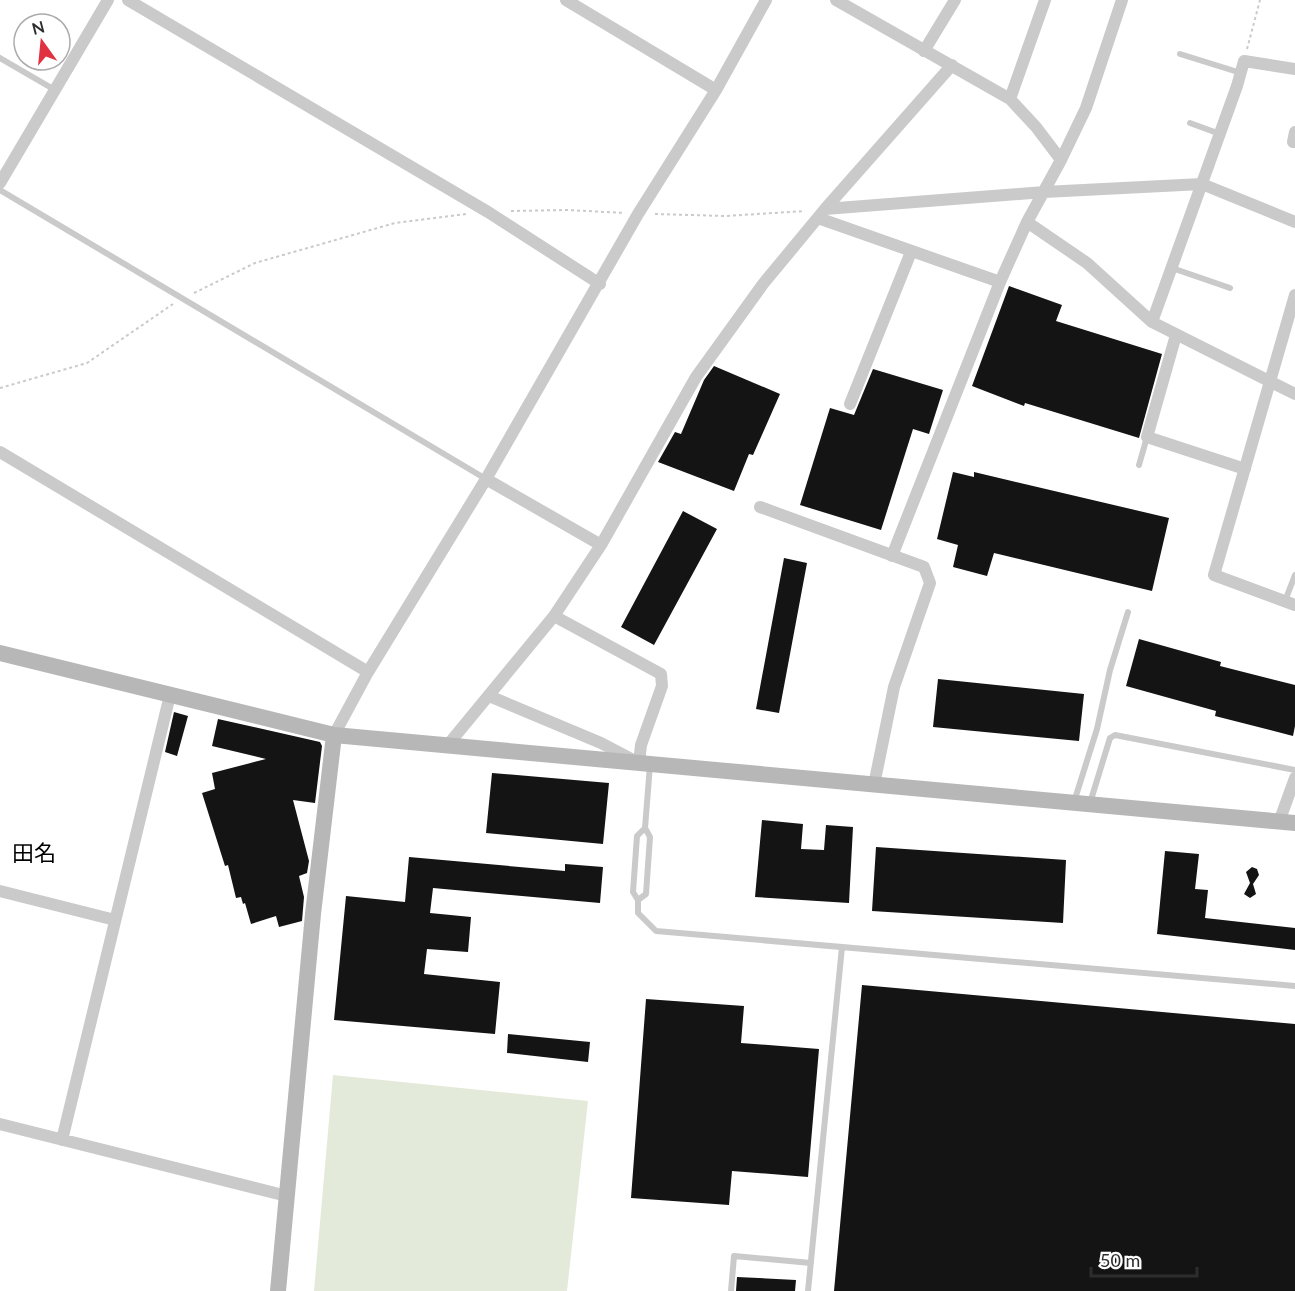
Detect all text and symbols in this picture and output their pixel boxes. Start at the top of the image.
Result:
north arrow [12,12,72,72]
text: N [30,16,46,38]
district label: 田名 [12,839,56,866]
scale bar [1091,1240,1198,1278]
text: 50 m [1100,1249,1140,1271]

